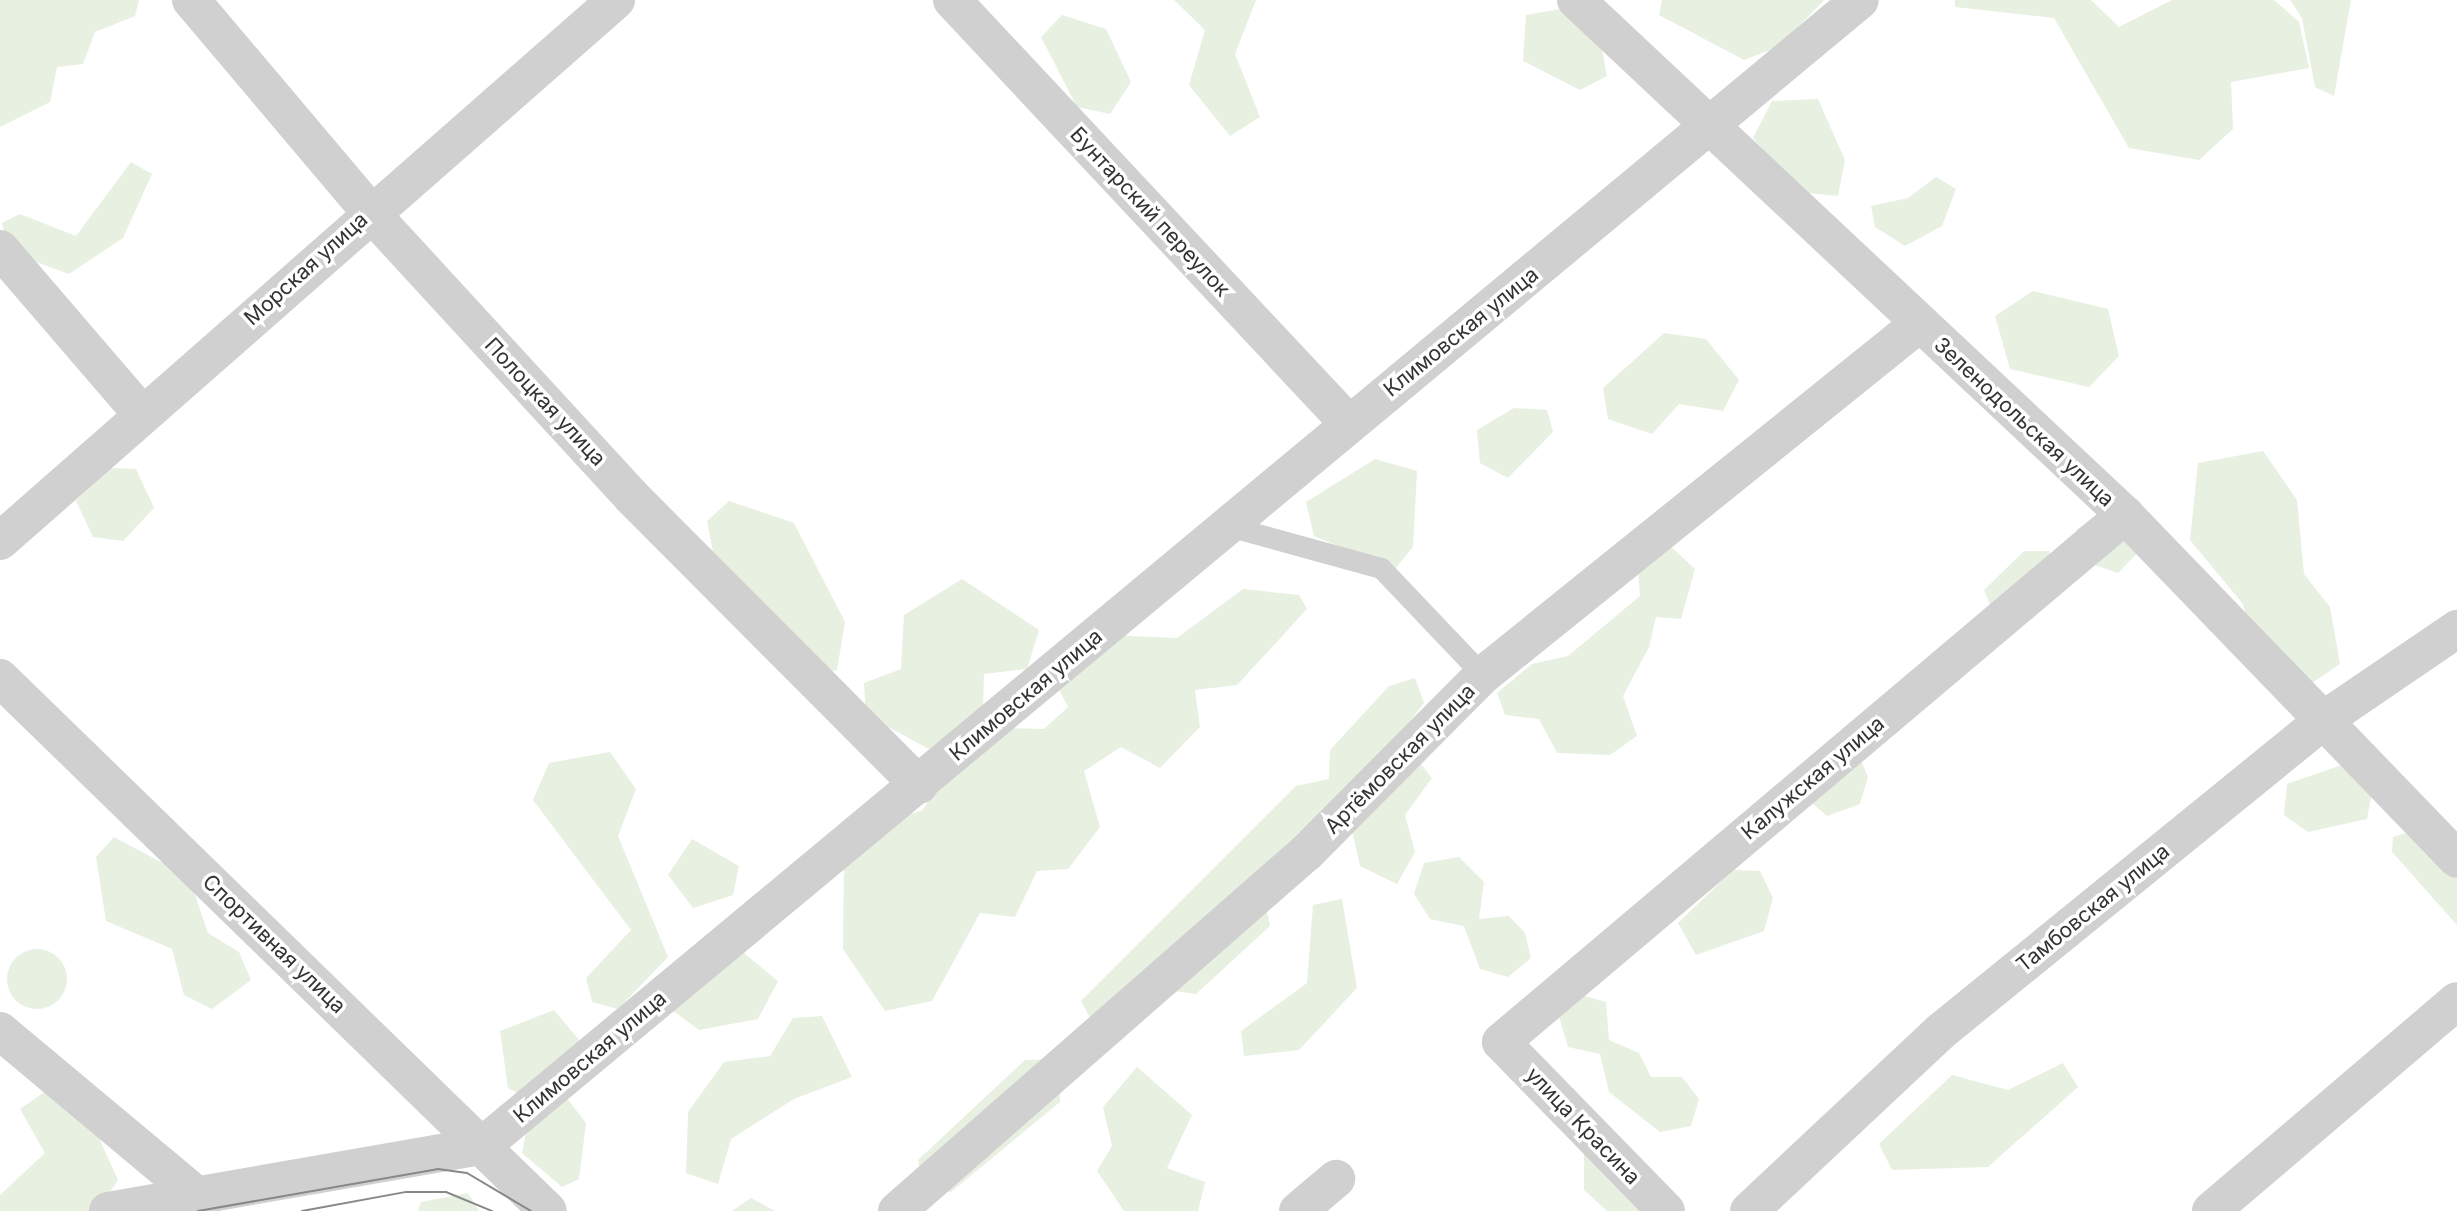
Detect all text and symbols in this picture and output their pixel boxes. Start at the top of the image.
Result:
street label: Бунтарский переулок [1065,122,1235,302]
street label: Морская улица [239,207,373,331]
street label: Климовская улица [1379,262,1543,402]
street label: Зеленодольская улица [1929,332,2119,512]
street label: Полоцкая улица [479,333,611,471]
street label: Климовская улица [945,624,1107,766]
street label: Артёмовская улица [1320,679,1480,839]
street label: Калужская улица [1737,711,1889,845]
street label: Тамбовская улица [2012,839,2174,977]
street label: Спортивная улица [197,869,351,1019]
street label: Климовская улица [509,986,671,1128]
street label: улица Красина [1521,1062,1645,1190]

